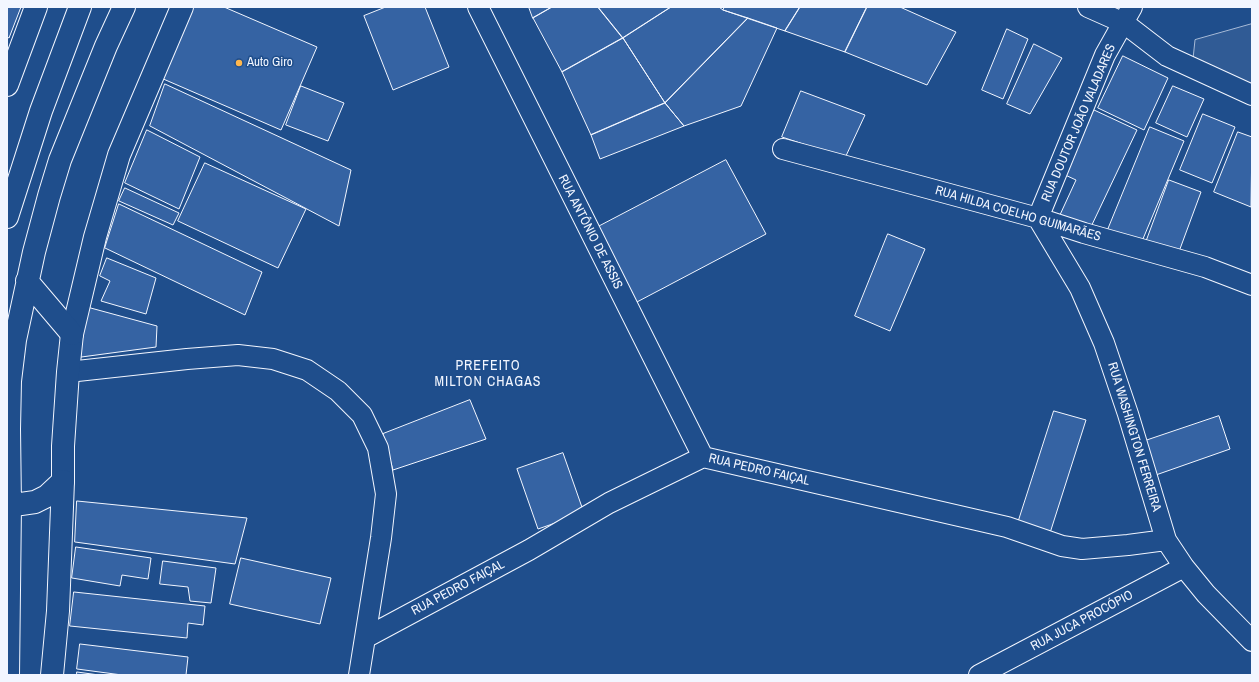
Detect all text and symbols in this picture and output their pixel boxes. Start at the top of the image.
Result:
street label: RUA DOUTOR JOÃO VALADARES [1039,42,1119,204]
place label: Auto Giro [247,55,293,71]
marker: Auto Giro [234,58,244,68]
street label: RUA ANTÔNIO DE ASSIS [554,172,626,292]
street label: RUA HILDA COELHO GUIMARÃES [933,183,1103,245]
district label: PREFEITO MILTON CHAGAS [434,358,542,390]
street label: RUA WASHINGTON FERREIRA [1104,361,1164,513]
street label: RUA PEDRO FAIÇAL [707,451,811,489]
street label: RUA PEDRO FAIÇAL [409,557,507,619]
street label: RUA JUCA PROCÓPIO [1028,587,1136,655]

